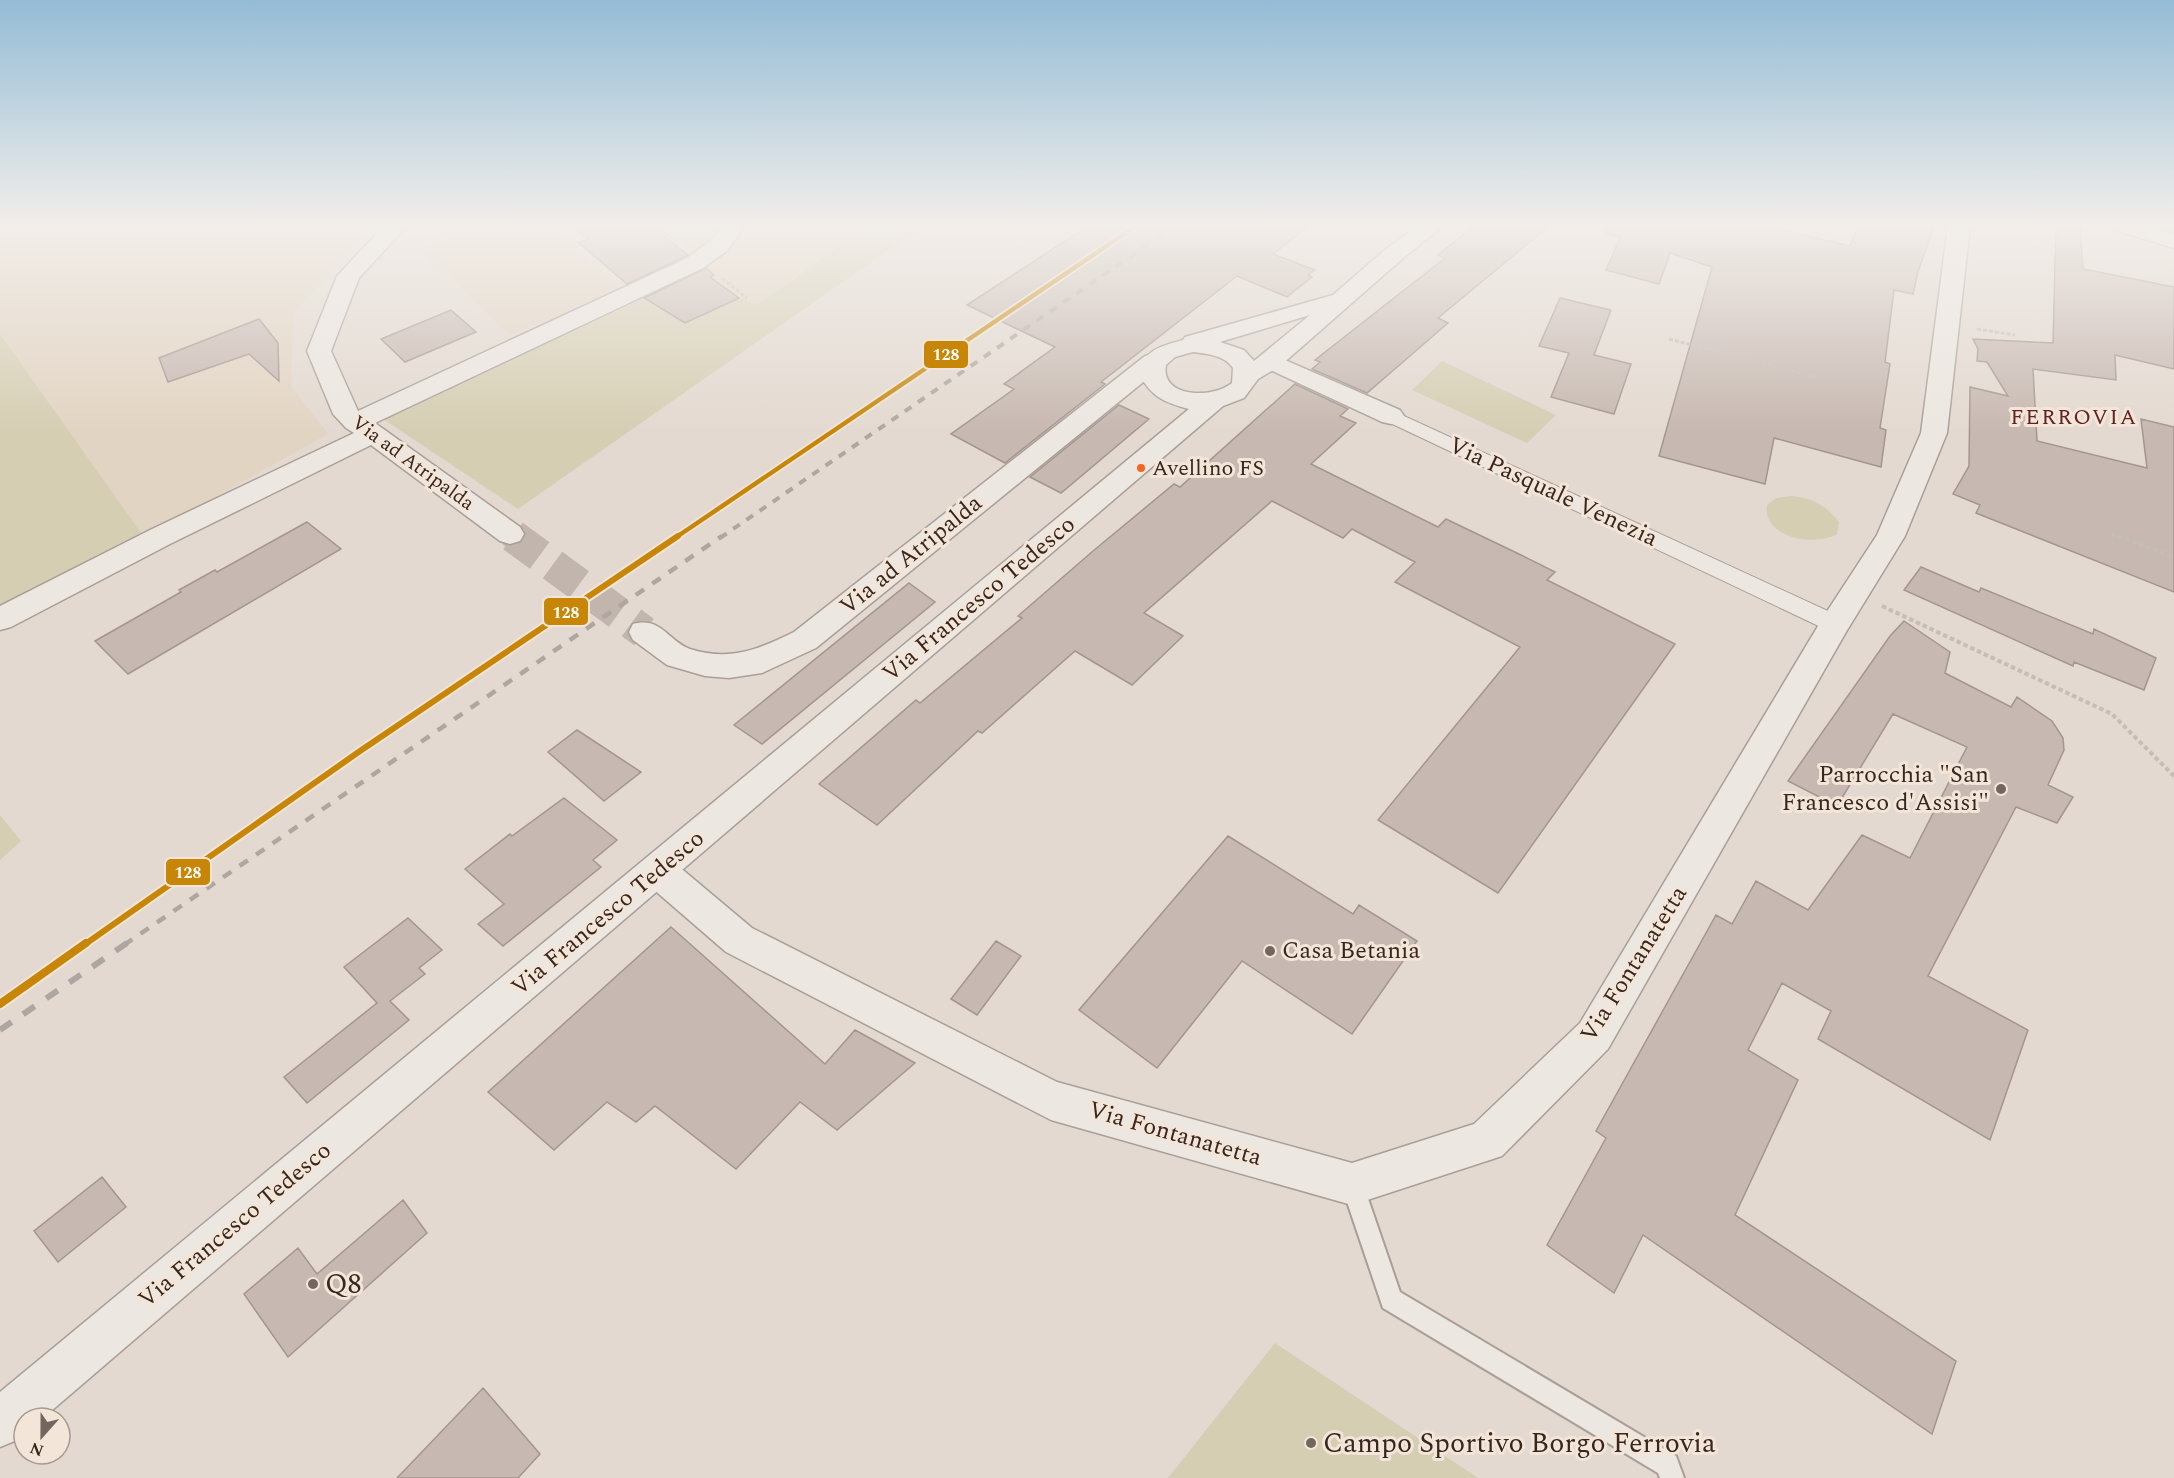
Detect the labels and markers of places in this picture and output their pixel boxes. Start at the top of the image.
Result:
place label: Avellino FS [1152,452,1264,485]
marker: Avellino FS [1135,462,1147,474]
place label: Parrocchia "San Francesco d'Assisi" [1782,757,1989,821]
marker: Parrocchia "San Francesco d'Assisi" [1994,782,2008,796]
place label: Casa Betania [1282,933,1421,969]
marker: Casa Betania [1263,944,1277,958]
place label: Q8 [325,1263,362,1306]
marker: Q8 [306,1277,320,1291]
place label: Campo Sportivo Borgo Ferrovia [1323,1422,1716,1465]
marker: Campo Sportivo Borgo Ferrovia [1304,1436,1318,1450]

